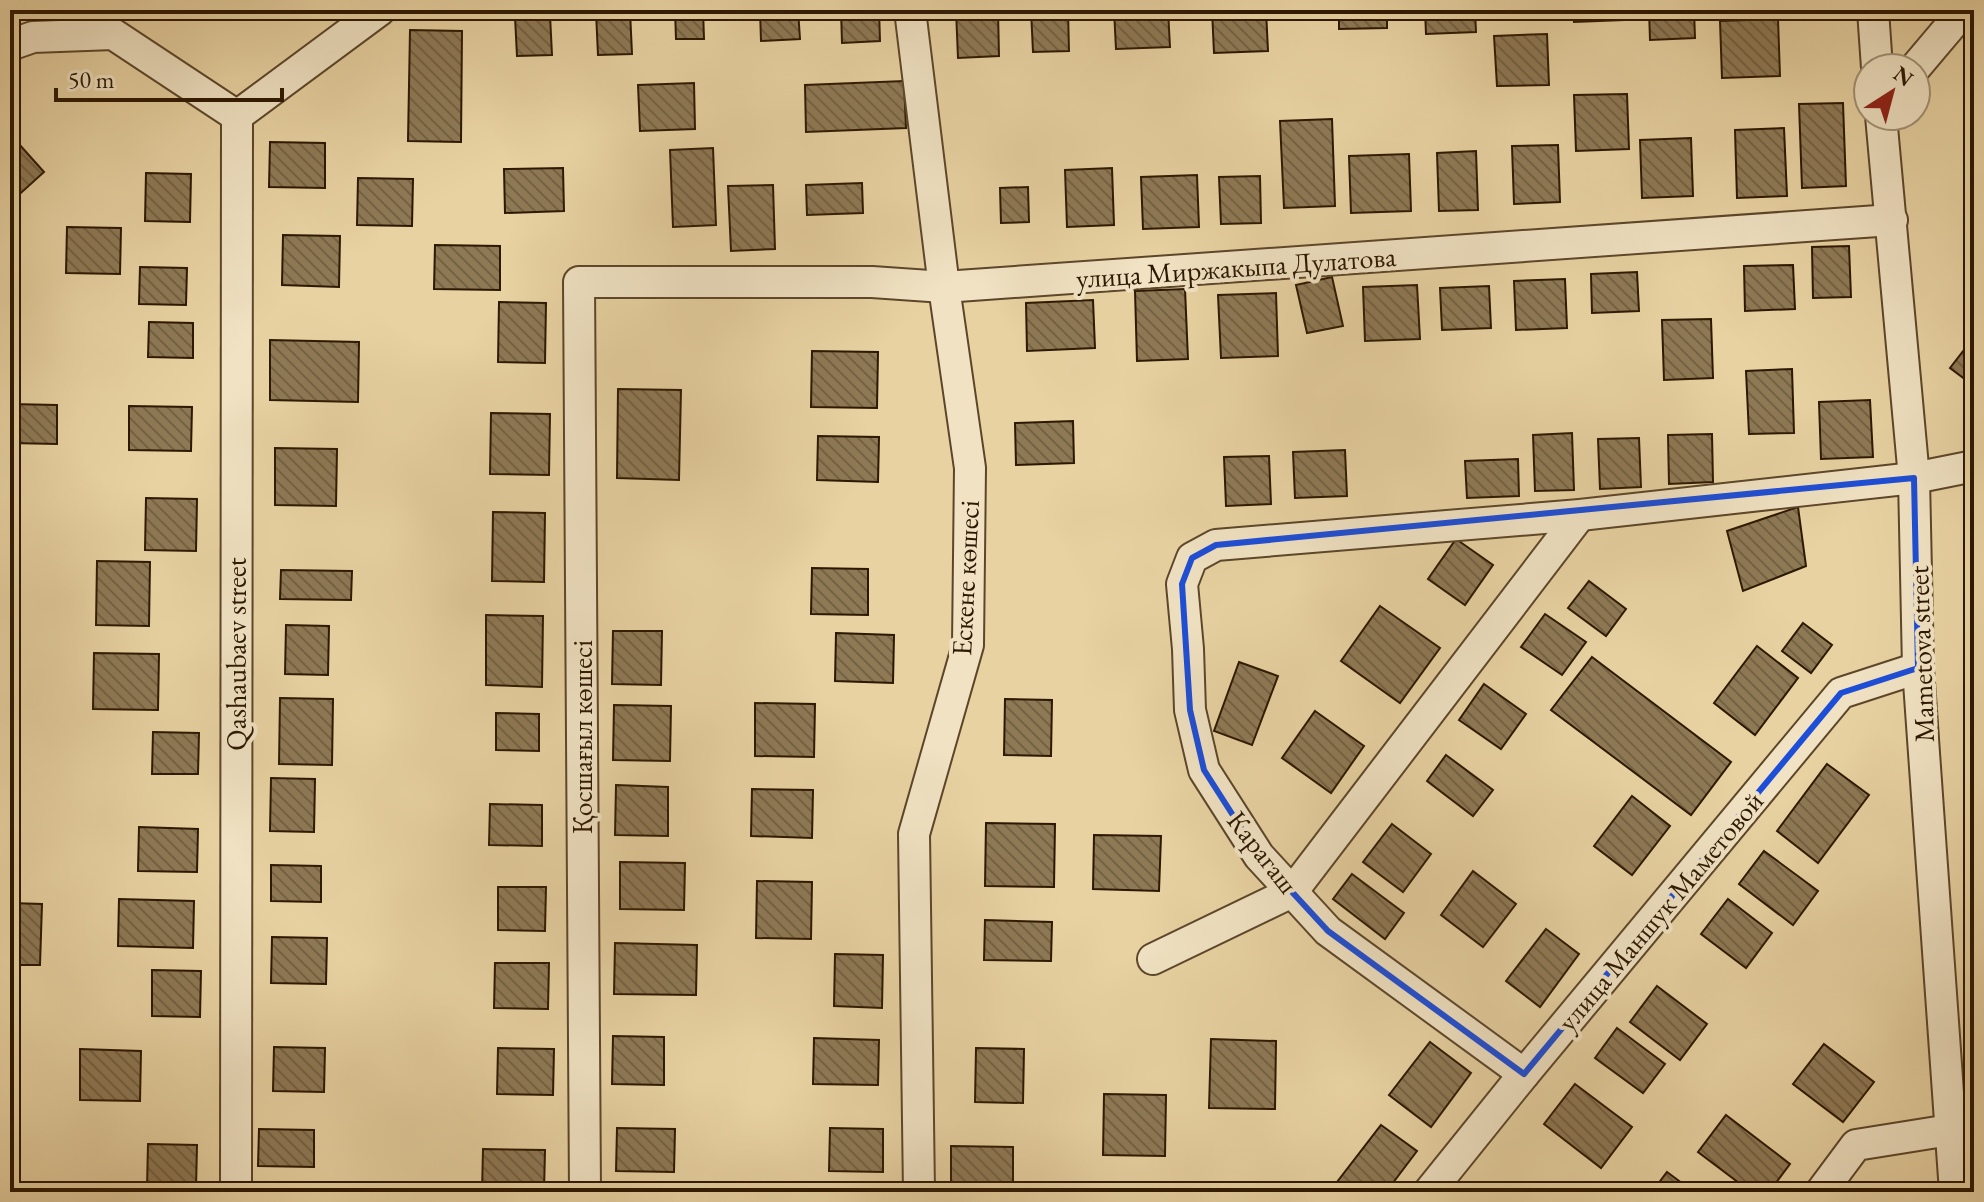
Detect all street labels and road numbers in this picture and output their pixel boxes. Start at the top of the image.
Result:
street label: улица Миржакыпа Дулатова [1075,238,1398,296]
street label: Ескене көшесі [943,499,987,657]
street label: Qashaubaev street [218,557,254,751]
street label: Mametova street [1900,565,1942,743]
street label: Қосшағыл көшесі [564,640,600,834]
street label: улица Маншук Маметовой [1549,784,1771,1038]
street label: Карагаш [1219,803,1307,901]

